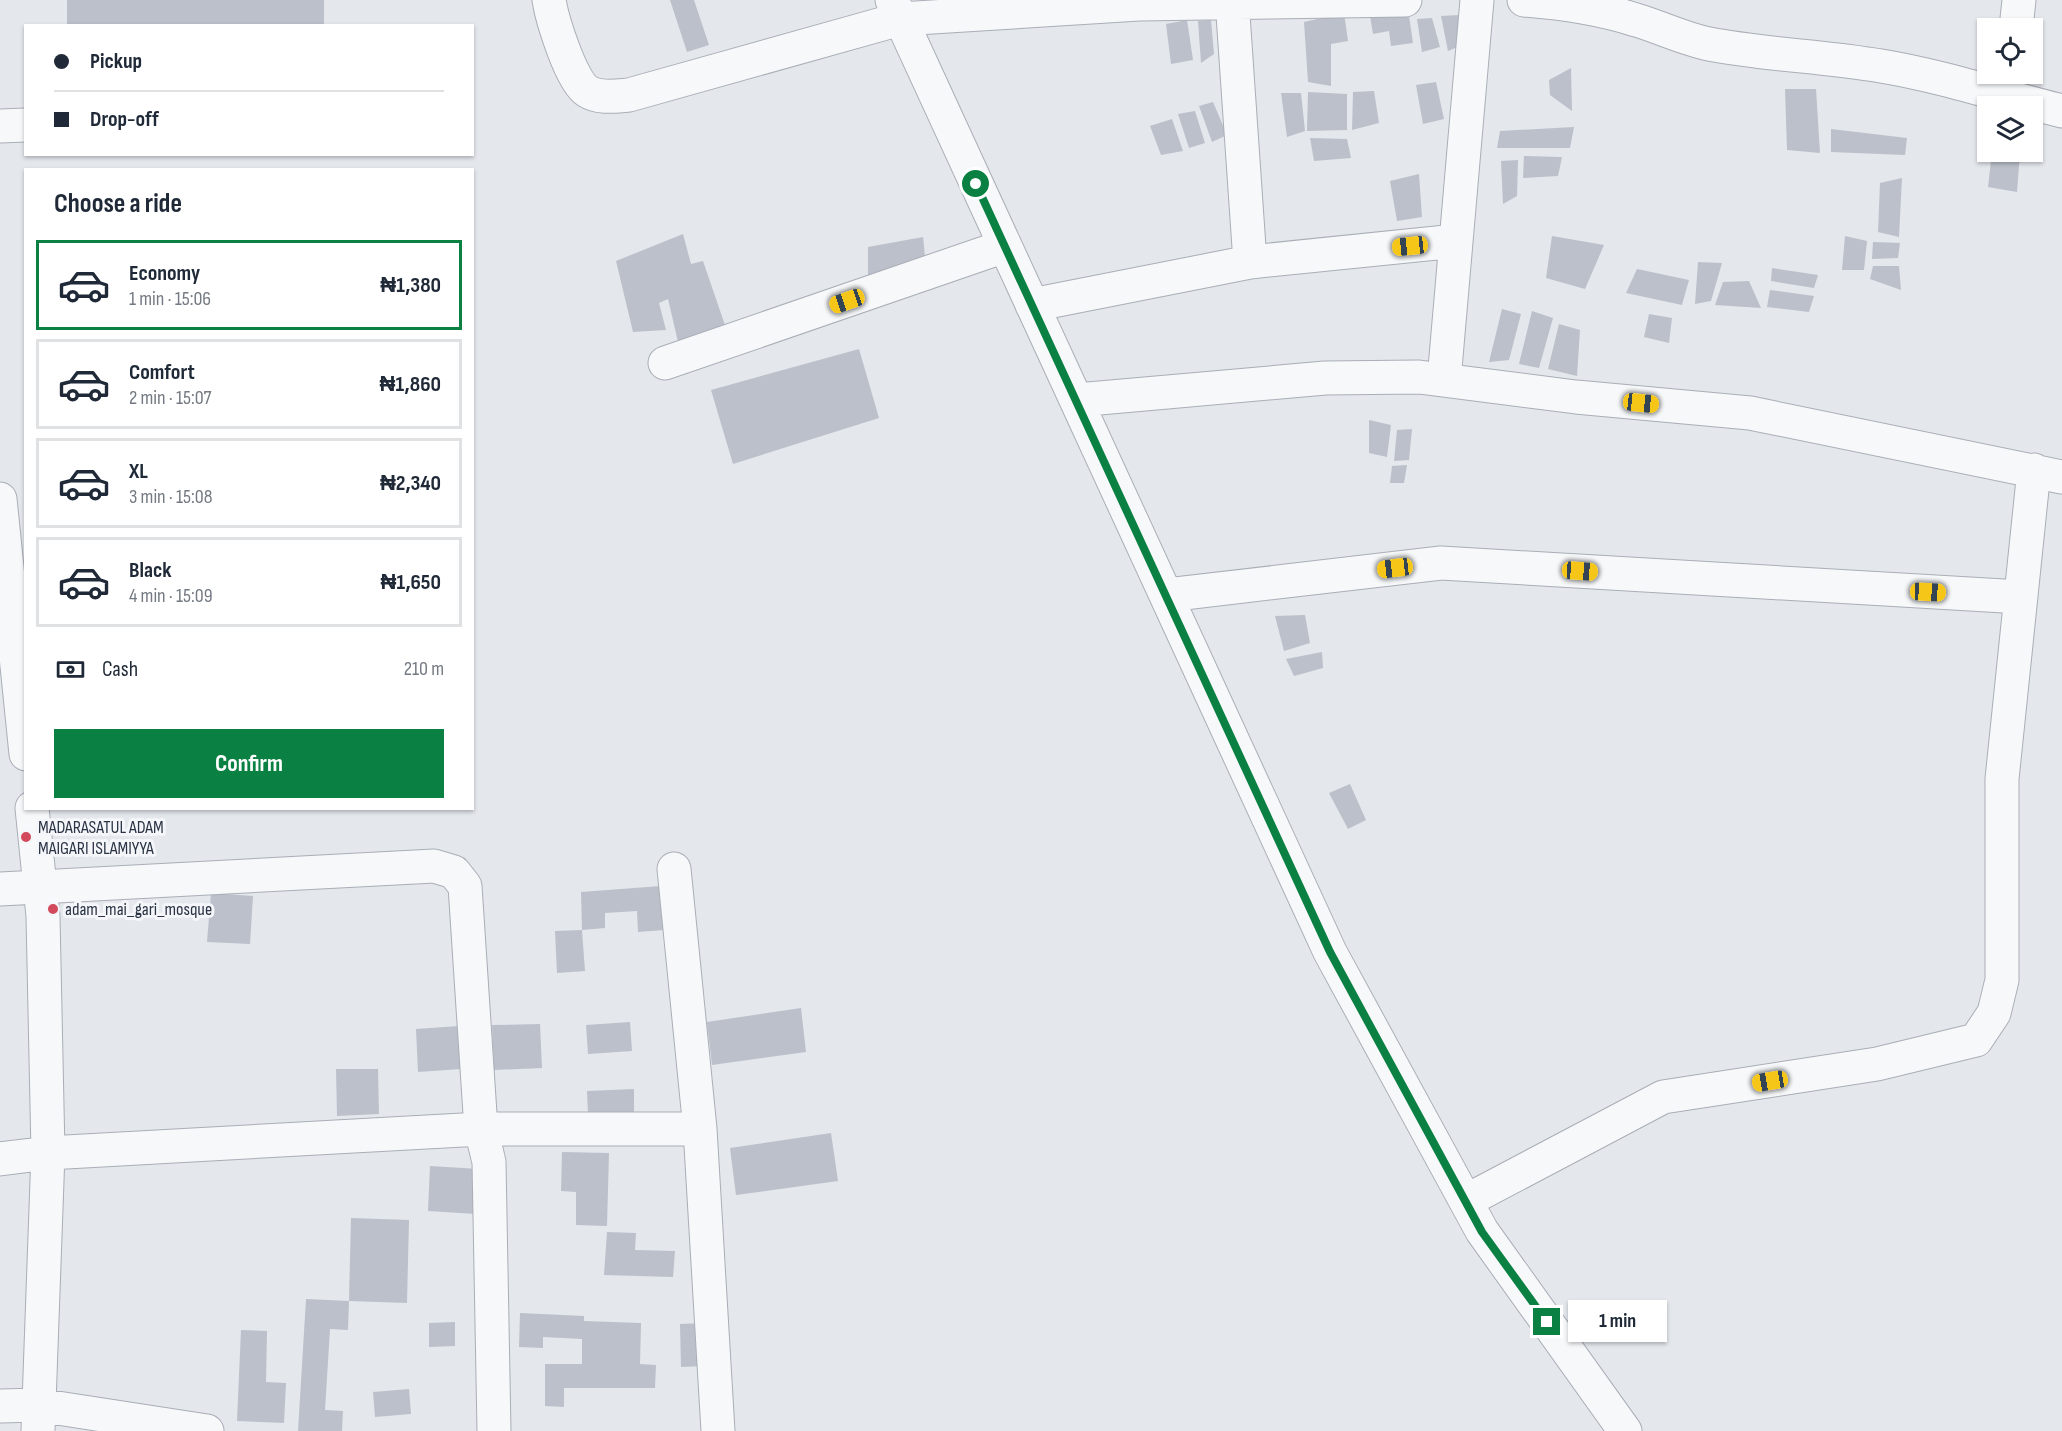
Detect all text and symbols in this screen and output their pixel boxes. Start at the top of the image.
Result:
map controls [1977,18,2043,162]
button: locate [1977,18,2043,84]
text: Pickup [90,48,142,75]
button: layers [1977,96,2043,162]
text: Drop-off [90,106,159,133]
route start [962,170,989,197]
text: Choose a ride [54,188,182,220]
car [1391,235,1429,257]
icon: car [57,258,111,312]
text: Economy [129,260,200,287]
text: ₦1,380 [380,272,441,299]
text: 1 min · 15:06 [129,287,211,311]
car [827,287,867,315]
icon: car [57,357,111,411]
text: Comfort [129,359,195,386]
text: ₦1,860 [380,371,441,398]
text: 2 min · 15:07 [129,386,212,410]
car [1622,392,1660,414]
icon: car [57,456,111,510]
text: XL [129,458,148,485]
text: ₦2,340 [380,470,441,497]
text: 3 min · 15:08 [129,485,212,509]
icon: car [57,555,111,609]
text: Black [129,557,171,584]
car [1376,557,1414,579]
car [1561,561,1599,581]
text: ₦1,650 [381,569,441,596]
car [1910,582,1946,602]
text: 4 min · 15:09 [129,584,213,608]
icon: cash [54,653,87,686]
text: Cash [102,656,138,683]
text: 210 m [404,657,444,681]
button: Confirm [54,729,444,798]
place label: MADARASATUL ADAM MAIGARI ISLAMIYYA [38,817,164,859]
marker: MADARASATUL ADAM MAIGARI ISLAMIYYA [19,830,33,844]
place label: adam_mai_gari_mosque [65,899,212,920]
marker: adam_mai_gari_mosque [46,902,60,916]
car [1751,1069,1789,1093]
callout: 1 min [1568,1301,1667,1343]
route end [1533,1308,1560,1335]
text: 1 min [1599,1309,1636,1333]

